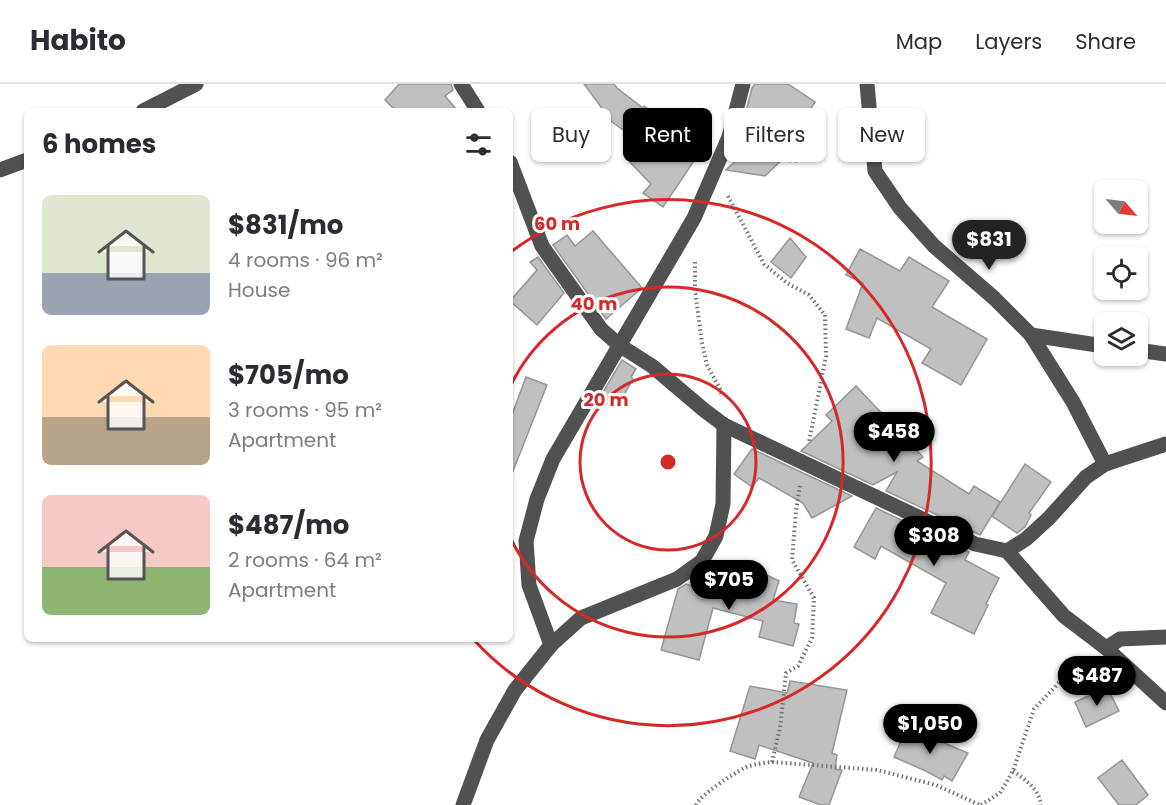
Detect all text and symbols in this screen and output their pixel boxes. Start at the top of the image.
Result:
text: Habito [30,21,126,60]
text: Map [896,27,942,56]
text: Layers [975,27,1042,56]
text: Share [1075,27,1136,56]
chip: Buy [531,108,611,162]
chip: Rent [623,108,712,162]
chip: Filters [724,108,826,162]
chip: New [838,108,925,162]
text: 6 homes [42,126,156,162]
icon: filters [462,128,495,161]
north arrow [1094,180,1148,234]
map controls [1094,180,1148,366]
text: $831/mo [228,207,343,243]
text: 60 m [534,211,580,236]
icon: home [90,219,162,291]
pin: $831 [953,220,1025,271]
text: $831 [966,225,1012,253]
text: 4 rooms · 96 m² [228,246,383,274]
button: locate [1094,246,1148,300]
text: House [228,276,290,304]
text: 40 m [571,291,617,316]
button: layers [1094,312,1148,366]
text: $705/mo [228,357,349,393]
icon: home [90,369,162,441]
text: 20 m [584,387,628,412]
text: 3 rooms · 95 m² [228,396,382,424]
pin: $458 [858,412,930,463]
text: $458 [868,417,920,445]
text: Apartment [228,426,336,454]
centre of rings [658,452,678,472]
text: $487/mo [228,507,349,543]
pin: $308 [898,516,970,567]
icon: home [90,519,162,591]
text: $308 [908,521,960,549]
text: 2 rooms · 64 m² [228,546,382,574]
pin: $705 [693,560,765,611]
text: $705 [704,565,754,593]
text: Apartment [228,576,336,604]
pin: $487 [1061,656,1133,707]
text: $487 [1072,661,1122,689]
pin: $1,050 [881,704,979,755]
text: $1,050 [897,709,963,737]

